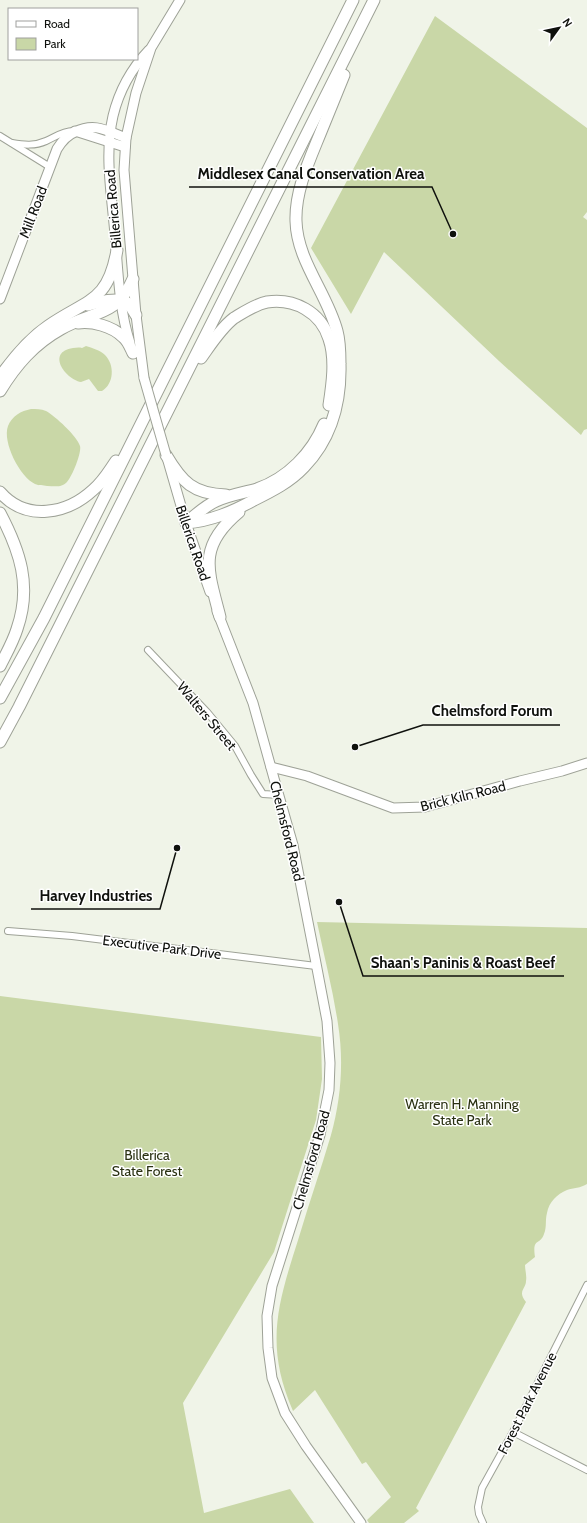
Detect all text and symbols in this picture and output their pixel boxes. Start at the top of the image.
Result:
legend [8,8,138,60]
north arrow [539,8,579,48]
text: N [559,15,575,30]
text: Road [44,16,70,31]
text: Park [44,36,66,51]
callout: Middlesex Canal Conservation Area [189,160,432,187]
text: Middlesex Canal Conservation Area [198,165,425,183]
street label: Billerica Road [101,169,125,249]
street label: Mill Road [15,183,51,241]
street label: Billerica Road [172,503,214,583]
street label: Walters Street [173,678,241,754]
callout: Chelmsford Forum [423,698,560,725]
text: Chelmsford Forum [432,702,552,720]
street label: Brick Kiln Road [418,777,508,815]
street label: Chelmsford Road [266,779,308,883]
callout: Harvey Industries [31,882,160,909]
text: Harvey Industries [40,887,152,905]
street label: Executive Park Drive [102,931,222,963]
callout: Shaan's Paninis & Roast Beef [363,949,564,976]
text: Shaan's Paninis & Roast Beef [371,954,555,972]
park label: Warren H. Manning State Park [405,1095,520,1129]
street label: Chelmsford Road [288,1108,334,1212]
park label: Billerica State Forest [112,1146,183,1180]
street label: Forest Park Avenue [493,1349,561,1457]

